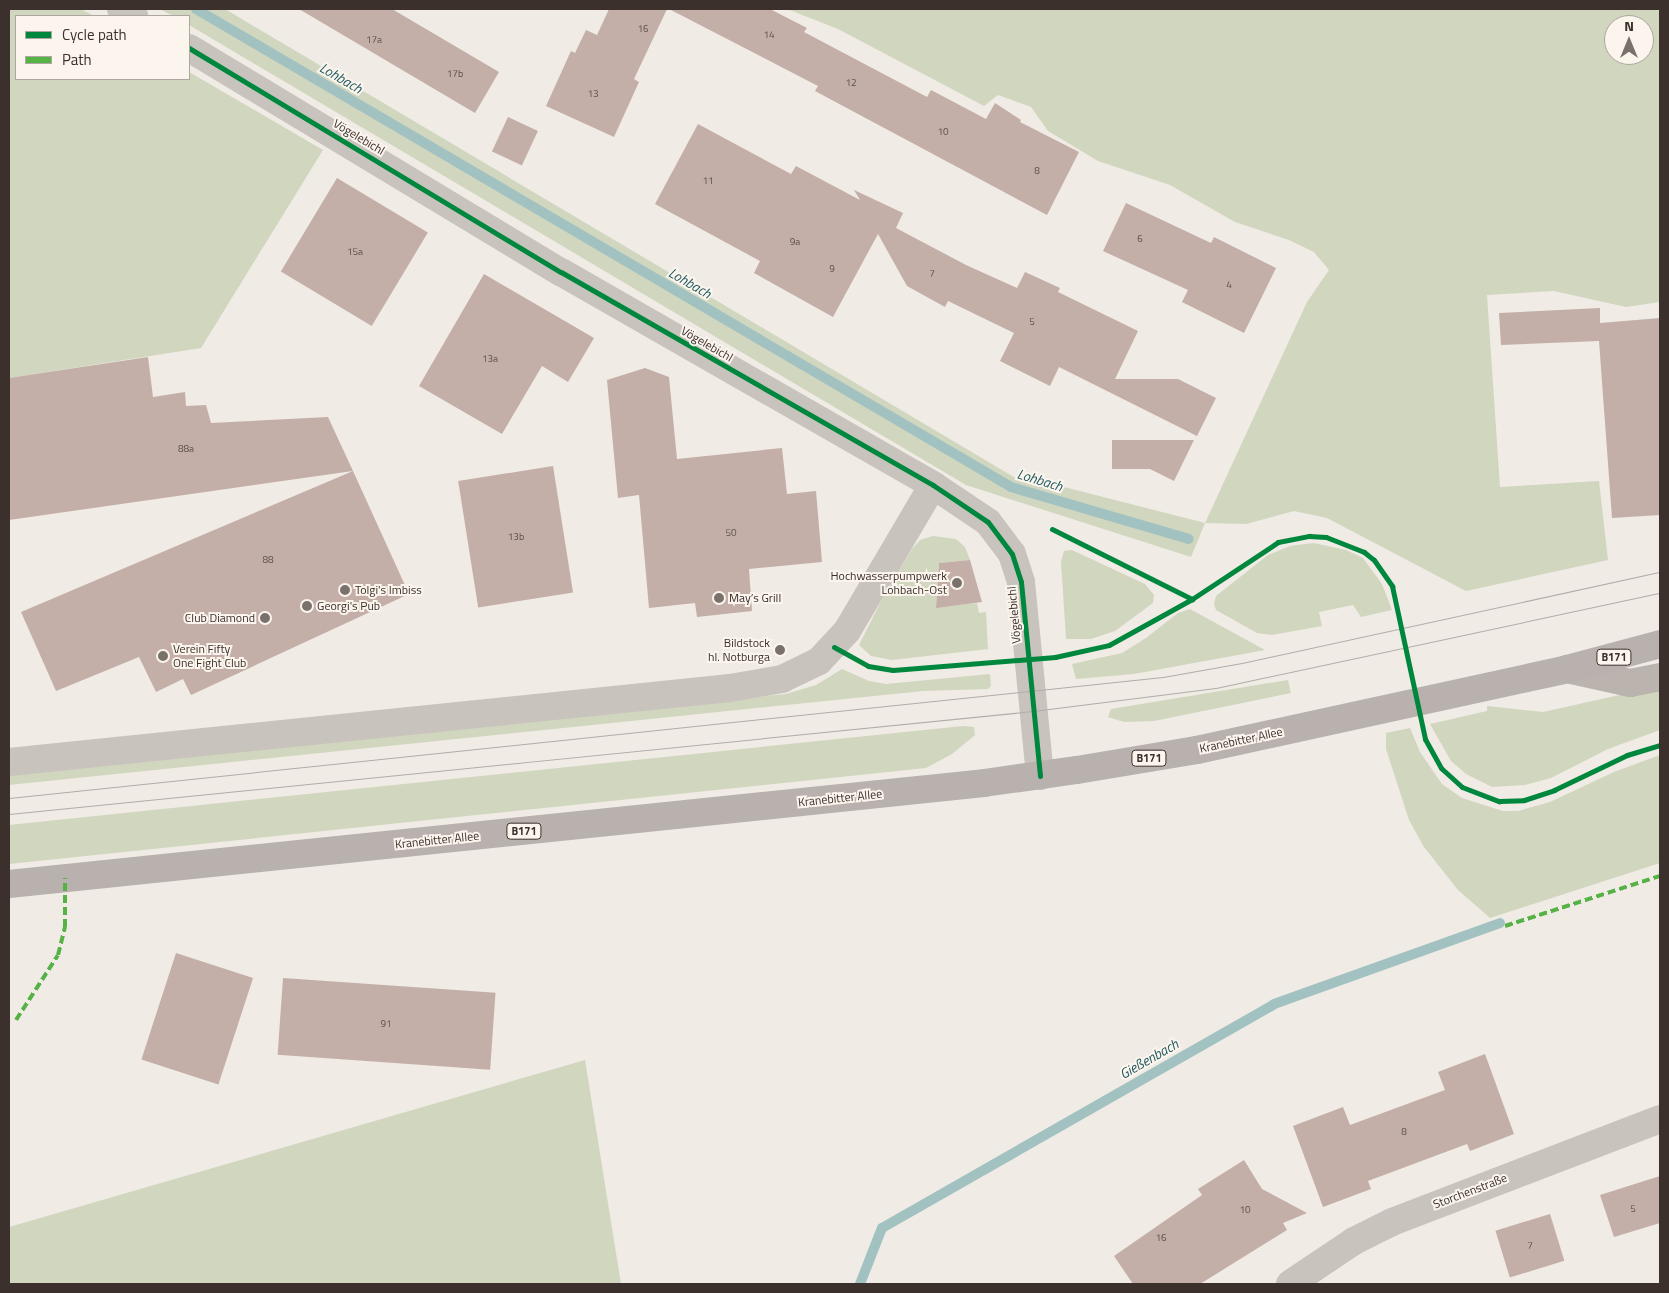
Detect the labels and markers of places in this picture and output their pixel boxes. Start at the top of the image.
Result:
place label: Hochwasserpumpwerk Lohbach-Ost [831,569,947,597]
marker: Hochwasserpumpwerk Lohbach-Ost [951,577,963,589]
place label: Tolgi's Imbiss [355,583,422,597]
marker: Tolgi's Imbiss [339,584,351,596]
place label: May’s Grill [729,591,781,605]
marker: May’s Grill [713,592,725,604]
place label: Georgi's Pub [317,599,380,613]
marker: Georgi's Pub [301,600,313,612]
place label: Club Diamond [185,611,255,625]
marker: Club Diamond [259,612,271,624]
place label: Bildstock hl. Notburga [708,636,770,664]
place label: Verein Fifty One Fight Club [173,642,246,670]
marker: Bildstock hl. Notburga [774,644,786,656]
marker: Verein Fifty One Fight Club [157,650,169,662]

